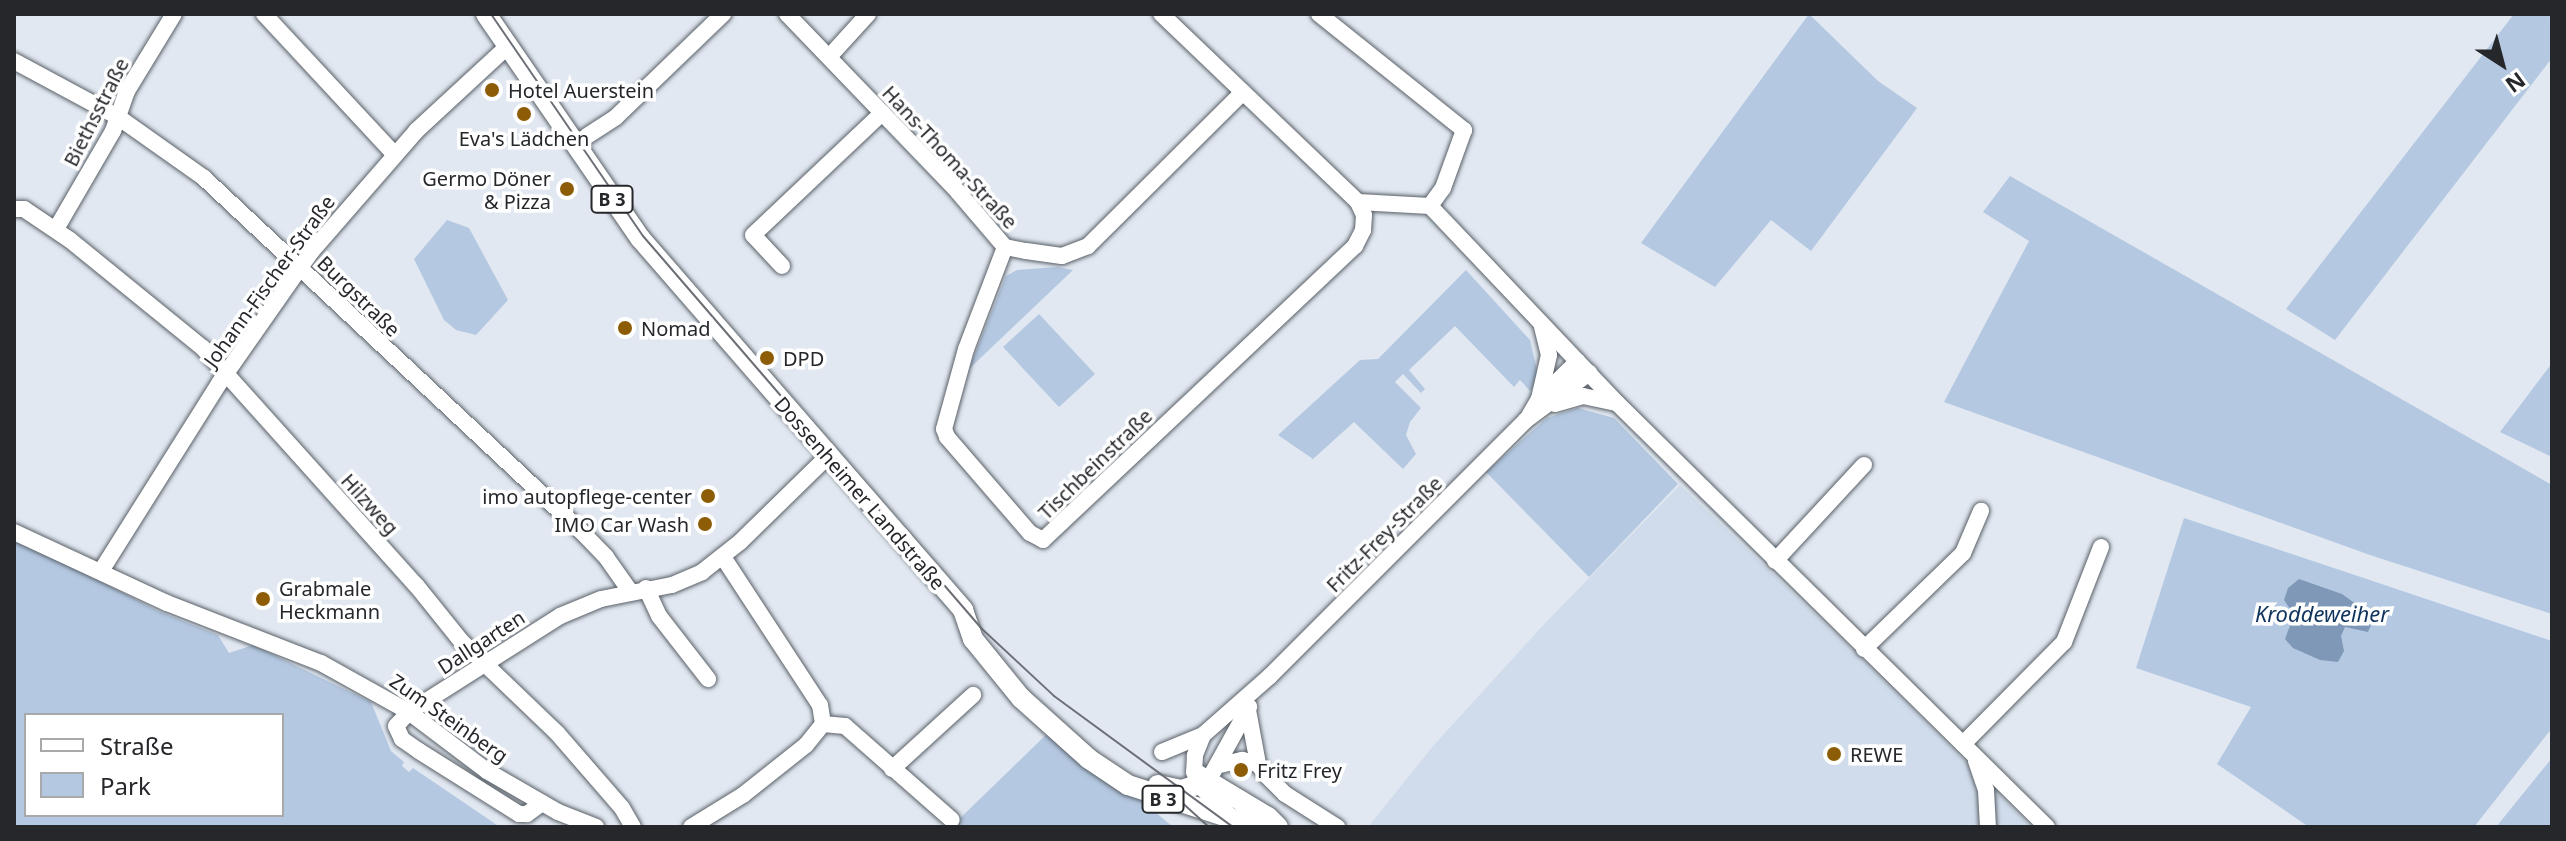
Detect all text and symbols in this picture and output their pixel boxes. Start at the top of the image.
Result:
north arrow [2462,24,2542,104]
street label: Biethsstraße [58,54,134,170]
text: N [2500,66,2532,101]
place label: Hotel Auerstein [508,78,654,102]
marker: Hotel Auerstein [483,81,501,99]
street label: Hans-Thoma-Straße [878,81,1022,233]
marker: Eva's Lädchen [515,105,533,123]
place label: Eva's Lädchen [459,126,589,150]
place label: Germo Döner & Pizza [422,166,551,213]
marker: Germo Döner & Pizza [558,180,576,198]
road number: B 3 [590,185,634,213]
street label: Johann-Fischer-Straße [199,190,339,372]
street label: Burgstraße [313,251,405,341]
place label: Nomad [641,316,711,340]
marker: Nomad [616,319,634,337]
place label: DPD [783,346,824,370]
marker: DPD [758,349,776,367]
street label: Dossenheimer Landstraße [770,392,950,594]
street label: Tischbeinstraße [1033,404,1157,524]
street label: Hilzweg [336,469,404,539]
street label: Fritz-Frey-Straße [1321,471,1447,597]
place label: imo autopflege-center [482,484,692,508]
marker: imo autopflege-center [699,487,717,505]
place label: IMO Car Wash [555,512,689,536]
marker: IMO Car Wash [696,515,714,533]
place label: Grabmale Heckmann [279,576,380,623]
marker: Grabmale Heckmann [254,590,272,608]
water label: Kroddeweiher [2255,601,2389,627]
street label: Dallgarten [433,605,529,679]
street label: Zum Steinberg [385,668,513,768]
legend [24,713,284,817]
text: Straße [100,729,173,762]
place label: REWE [1850,742,1903,766]
marker: REWE [1825,745,1843,763]
place label: Fritz Frey [1257,758,1342,782]
marker: Fritz Frey [1232,761,1250,779]
text: Park [100,769,151,802]
road number: B 3 [1141,785,1185,813]

